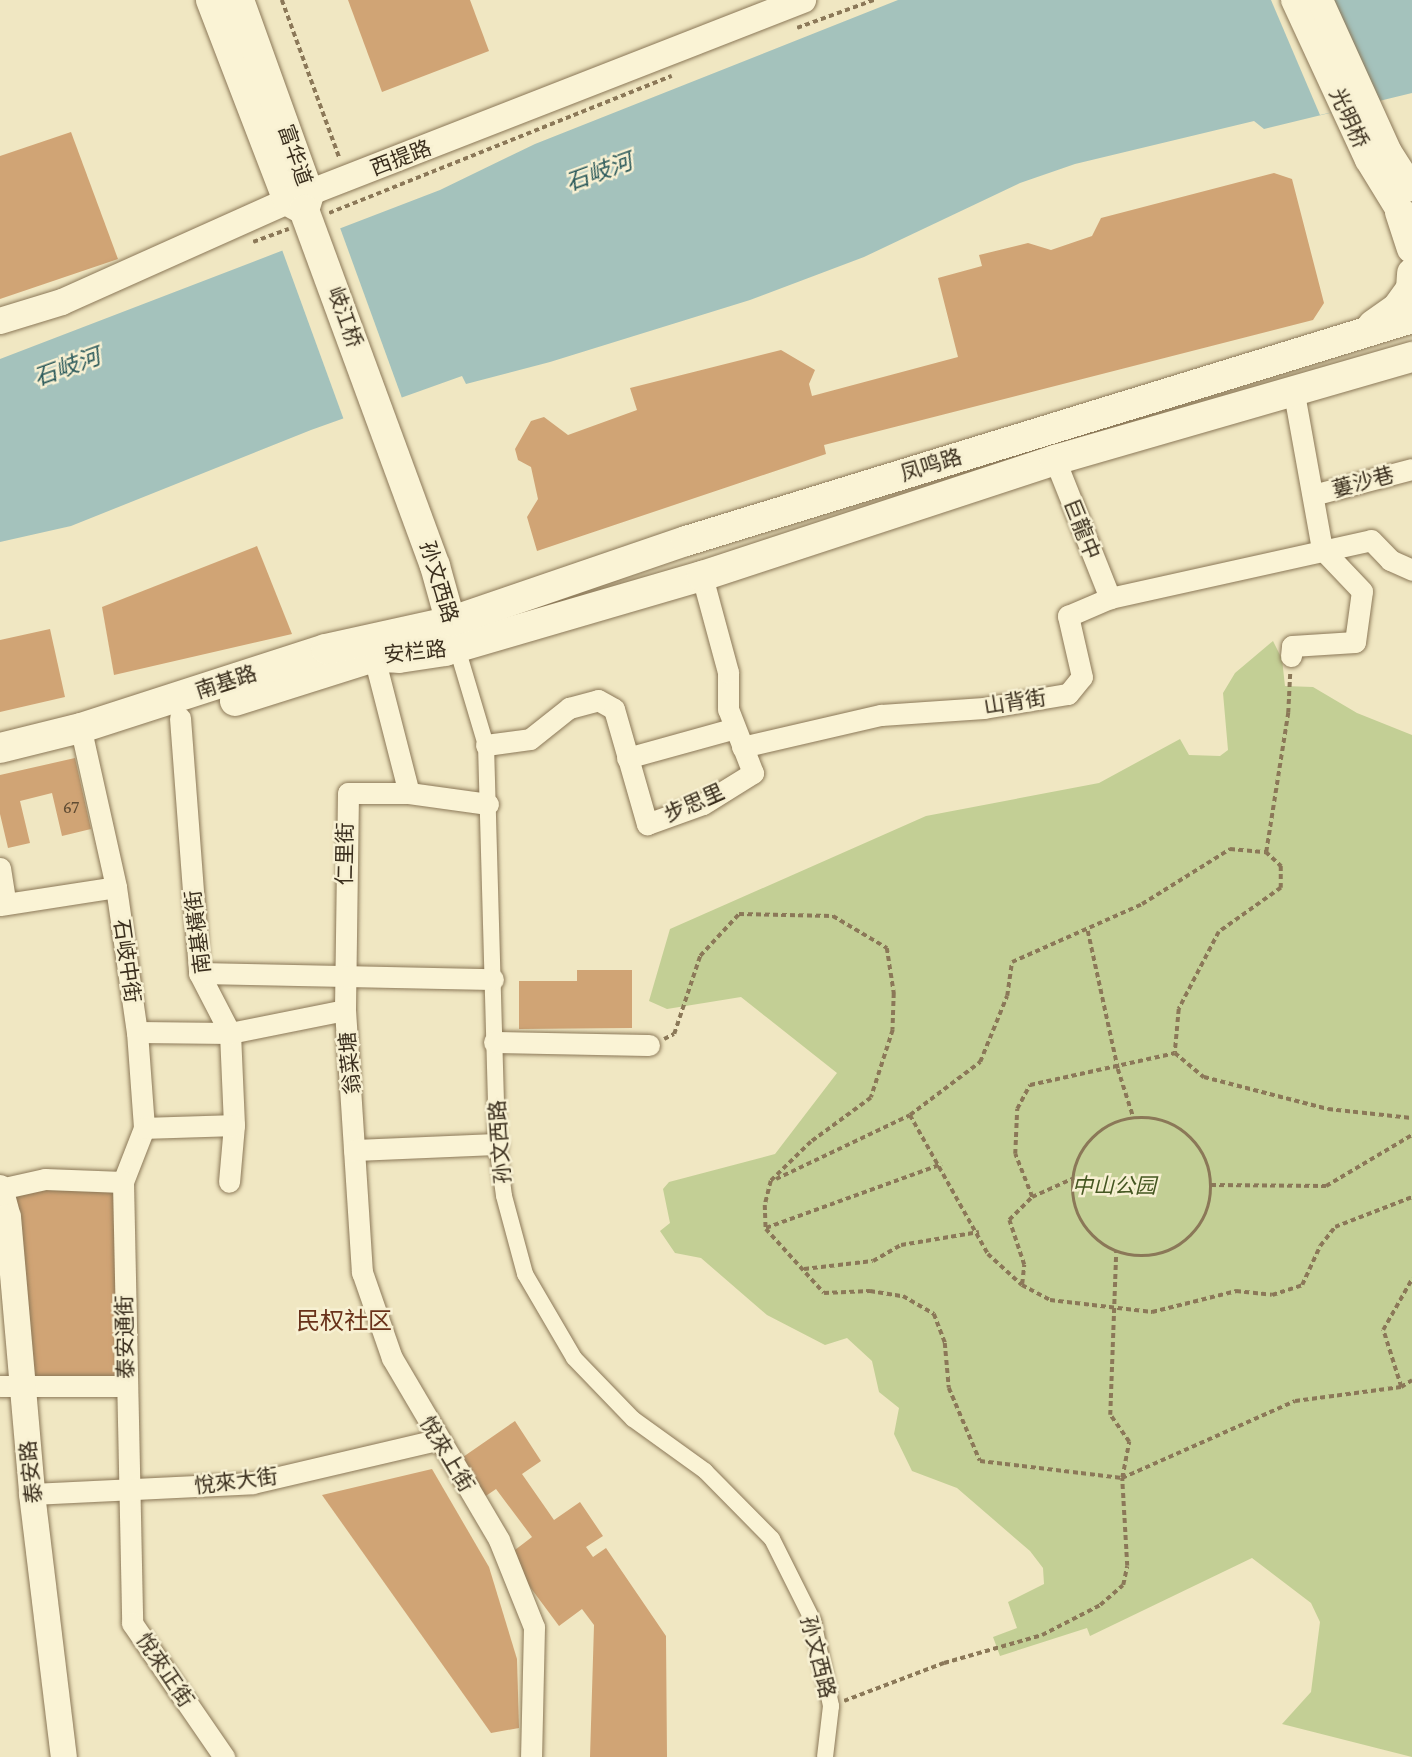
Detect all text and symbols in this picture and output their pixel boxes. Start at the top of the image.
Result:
street label: 光明桥 [1324,84,1374,152]
street label: 富华道 [273,121,317,189]
street label: 西提路 [367,135,435,181]
water label: 石岐河 [562,147,636,197]
street label: 岐江桥 [322,283,368,351]
water label: 石岐河 [30,342,104,392]
street label: 凤鸣路 [897,444,965,486]
street label: 蔞沙巷 [1329,462,1397,502]
street label: 巨龍中 [1059,495,1105,563]
street label: 孙文西路 [415,538,463,626]
street label: 安栏路 [382,636,448,668]
street label: 南基路 [192,660,260,704]
street label: 山背街 [982,685,1048,719]
street label: 步思里 [660,779,728,827]
house number: 67 [63,796,79,818]
street label: 仁里街 [332,822,358,886]
street label: 南基橫街 [180,889,216,975]
street label: 石岐中街 [109,918,145,1004]
street label: 翁菜塘 [335,1031,365,1095]
street label: 孙文西路 [485,1099,515,1185]
park label: 中山公园 [1072,1173,1156,1199]
street label: 泰安通街 [112,1295,138,1379]
district label: 民权社区 [296,1307,392,1335]
street label: 悅來上街 [415,1412,479,1496]
street label: 泰安路 [15,1439,47,1505]
street label: 悅來大街 [193,1463,279,1499]
street label: 孙文西路 [796,1613,840,1701]
street label: 悅來正街 [131,1628,199,1712]

